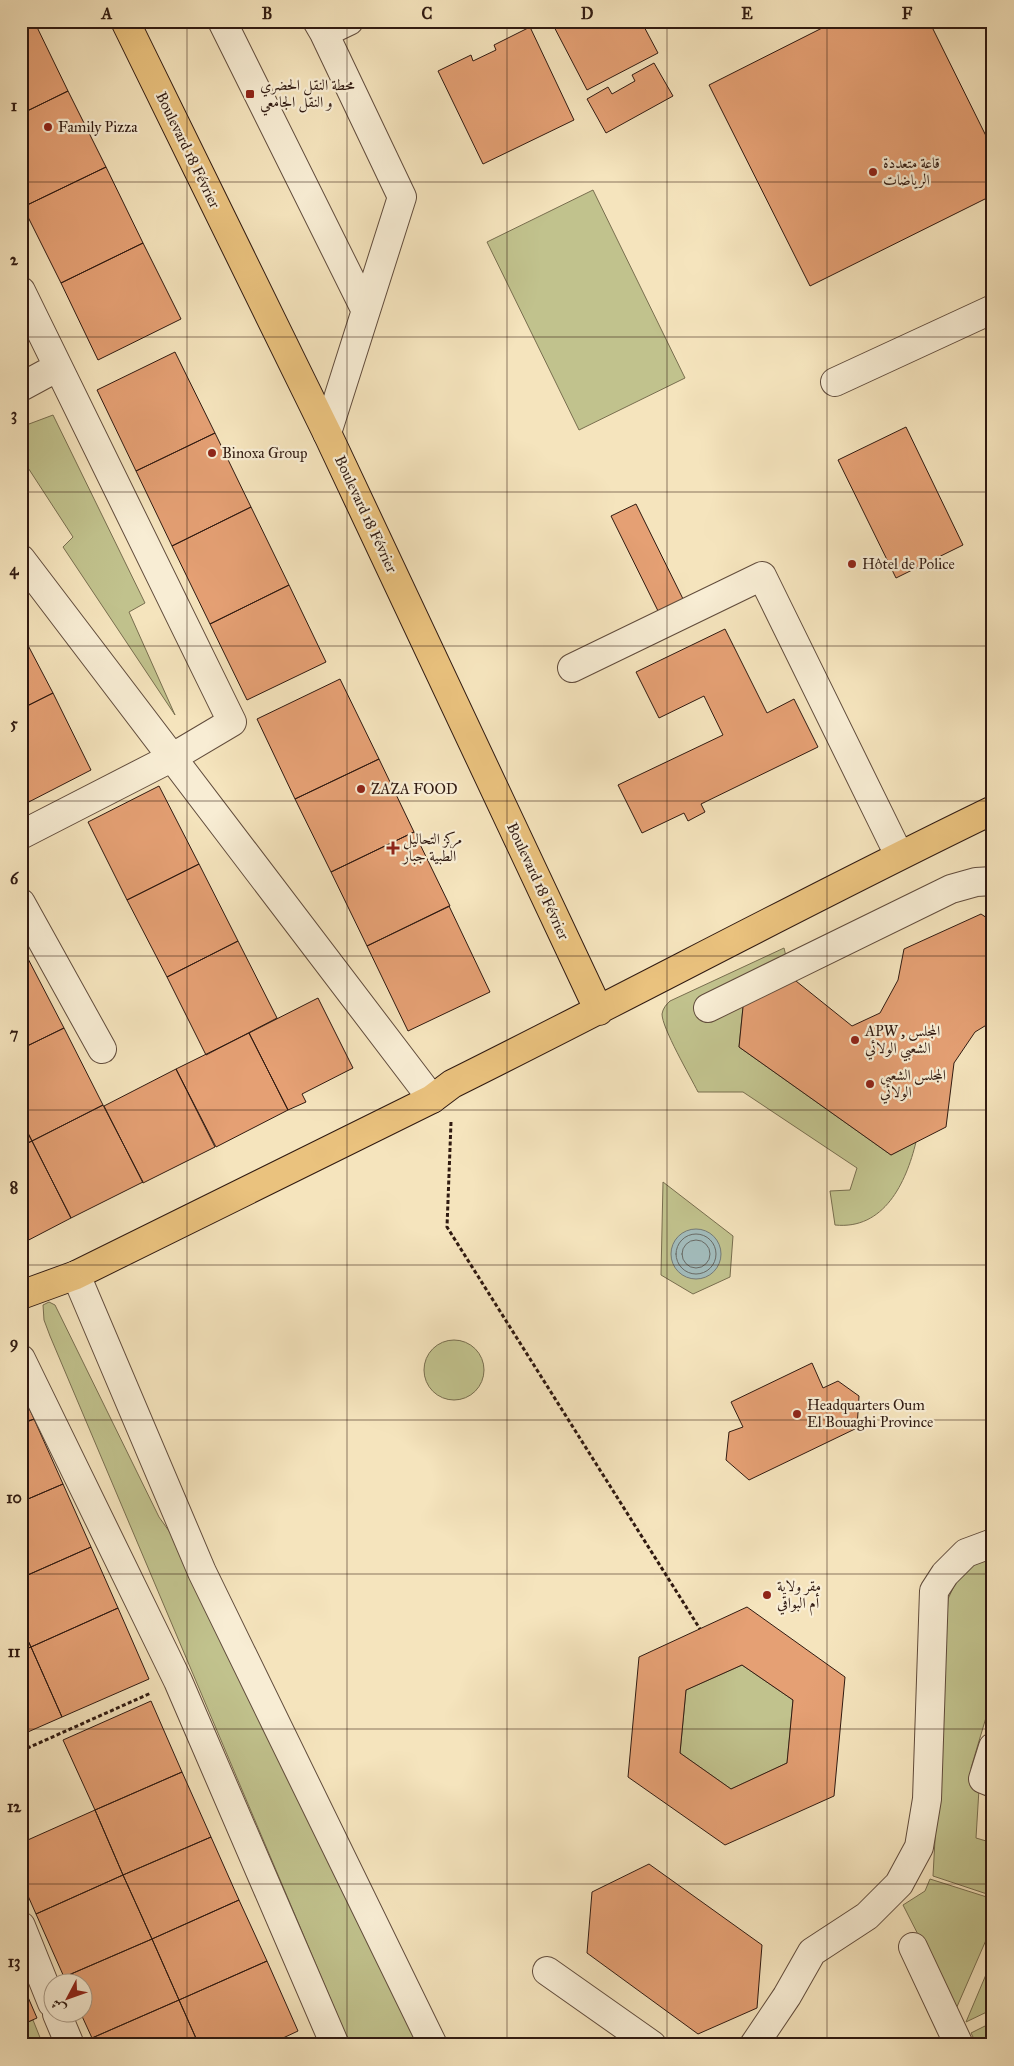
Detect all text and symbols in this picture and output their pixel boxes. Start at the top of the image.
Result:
text: A [101,4,113,23]
text: B [262,4,272,23]
text: C [422,4,433,23]
text: D [581,4,594,23]
text: E [741,4,753,23]
text: F [902,4,913,23]
place label: محطة النقل الحضري و النقل الجامعي [260,76,354,116]
marker: محطة النقل الحضري و النقل الجامعي [244,88,256,100]
street label: Boulevard 18 Février [152,89,224,211]
text: 1 [11,96,18,115]
place label: Family Pizza [58,118,138,136]
marker: Family Pizza [42,121,54,133]
place label: قاعة متعددة الرياضات [883,154,940,189]
marker: قاعة متعددة الرياضات [867,166,879,178]
text: 2 [10,250,19,269]
text: 3 [11,405,17,425]
place label: Binoxa Group [222,444,308,462]
marker: Binoxa Group [206,447,218,459]
street label: Boulevard 18 Février [331,453,401,576]
place label: Hôtel de Police [862,555,955,573]
marker: Hôtel de Police [846,558,858,570]
text: 4 [10,560,20,580]
text: 5 [10,714,18,733]
place label: ZAZA FOOD [371,780,458,798]
marker: ZAZA FOOD [355,783,367,795]
street label: Boulevard 18 Février [503,820,573,943]
place label: مركز التحاليل الطبية جبار [401,830,462,865]
marker: مركز التحاليل الطبية جبار [387,842,399,854]
text: 6 [10,869,19,888]
place label: APW , المجلس الشعبي الولائي [864,1022,940,1062]
text: 7 [10,1024,19,1043]
marker: APW , المجلس الشعبي الولائي [849,1034,861,1046]
place label: المجلس الشعبي الولائي [880,1066,946,1104]
marker: المجلس الشعبي الولائي [864,1078,876,1090]
text: 8 [10,1178,18,1197]
text: 9 [10,1333,18,1353]
place label: Headquarters Oum El Bouaghi Province [807,1396,933,1431]
marker: Headquarters Oum El Bouaghi Province [791,1408,803,1420]
text: 10 [6,1488,22,1507]
place label: مقر ولاية أم البواقي [777,1577,821,1616]
marker: مقر ولاية أم البواقي [761,1589,773,1601]
text: 11 [8,1642,21,1661]
text: 12 [7,1797,22,1816]
text: 13 [8,1952,20,1972]
north arrow [42,1974,92,2024]
text: ش [48,1995,70,2017]

